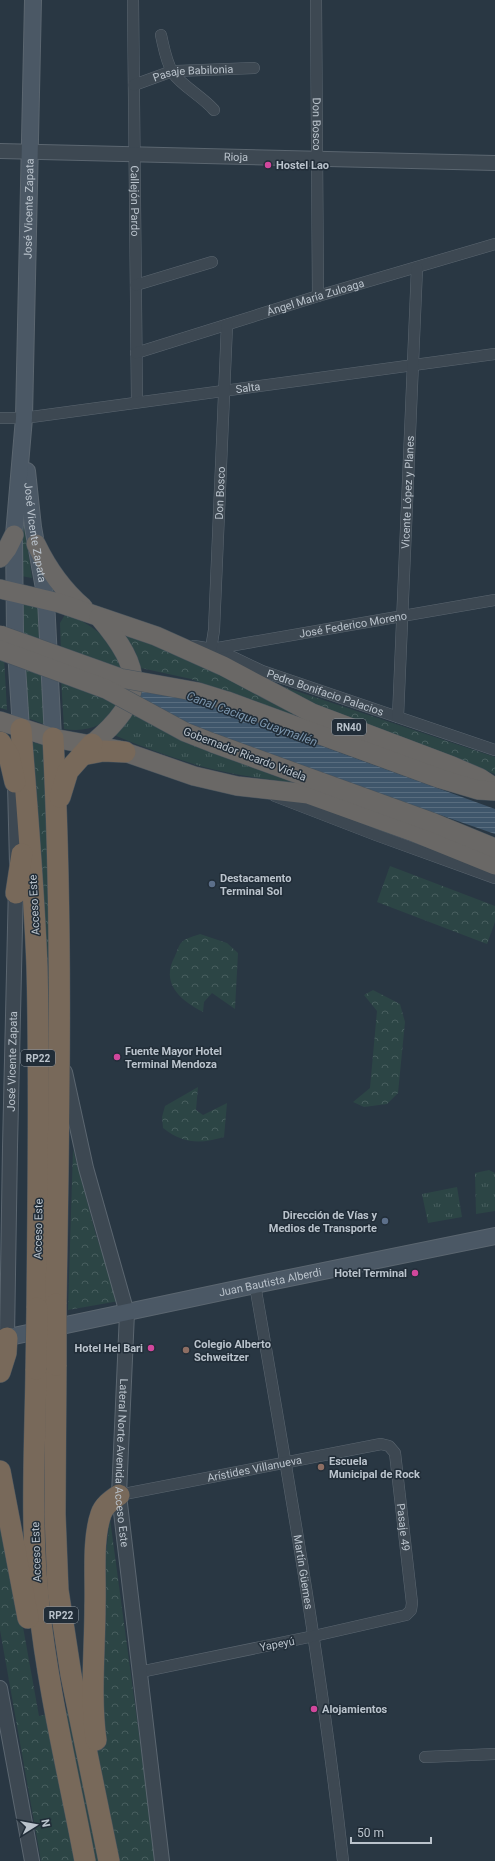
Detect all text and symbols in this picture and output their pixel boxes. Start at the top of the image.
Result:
street label: Pasaje Babilonia [151,63,234,85]
street label: Don Bosco [310,97,323,151]
street label: Rioja [224,150,248,164]
street label: José Vicente Zapata [21,158,37,259]
place label: Hostel Lao [276,159,329,172]
marker: Hostel Lao [263,160,273,170]
street label: Callejón Pardo [128,165,141,237]
street label: Ángel María Zuloaga [265,277,366,319]
street label: Salta [235,380,261,396]
street label: Vicente López y Planes [399,435,417,549]
street label: Don Bosco [213,466,228,520]
street label: José Vicente Zapata [21,482,49,583]
street label: José Federico Moreno [298,609,408,641]
street label: Pedro Bonifacio Palacios [265,667,386,719]
water label: Canal Cacique Guaymallén [185,689,319,749]
road number: RN40 [332,719,366,735]
street label: Gobernador Ricardo Videla [181,725,308,784]
place label: Destacamento Terminal Sol [220,872,291,898]
street label: Acceso Este [26,874,43,936]
marker: Destacamento Terminal Sol [207,879,217,889]
street label: José Vicente Zapata [5,1011,20,1112]
place label: Fuente Mayor Hotel Terminal Mendoza [125,1045,222,1071]
road number: RP22 [21,1050,55,1066]
marker: Fuente Mayor Hotel Terminal Mendoza [112,1052,122,1062]
street label: Acceso Este [31,1198,46,1259]
place label: Dirección de Vías y Medios de Transporte [269,1209,377,1235]
marker: Dirección de Vías y Medios de Transporte [380,1216,390,1226]
street label: Juan Bautista Alberdi [218,1266,323,1300]
place label: Hotel Terminal [334,1267,407,1280]
marker: Hotel Terminal [410,1268,420,1278]
place label: Colegio Alberto Schweitzer [194,1338,271,1364]
place label: Hotel Hel Bari [75,1342,143,1355]
marker: Hotel Hel Bari [146,1343,156,1353]
marker: Colegio Alberto Schweitzer [181,1345,191,1355]
street label: Lateral Norte Avenida Acceso Este [112,1378,131,1548]
street label: Arístides Villanueva [206,1454,303,1485]
place label: Escuela Municipal de Rock [329,1455,420,1481]
marker: Escuela Municipal de Rock [316,1462,326,1472]
street label: Pasaje 49 [394,1503,412,1552]
street label: Acceso Este [29,1521,44,1582]
street label: Martín Güemes [291,1534,315,1611]
road number: RP22 [44,1607,78,1623]
street label: Yapeyú [258,1635,296,1654]
place label: Alojamientos [322,1703,388,1716]
marker: Alojamientos [309,1704,319,1714]
north arrow [16,1805,56,1845]
text: N [38,1818,52,1828]
scale bar [351,1819,431,1845]
text: 50 m [357,1826,384,1840]

